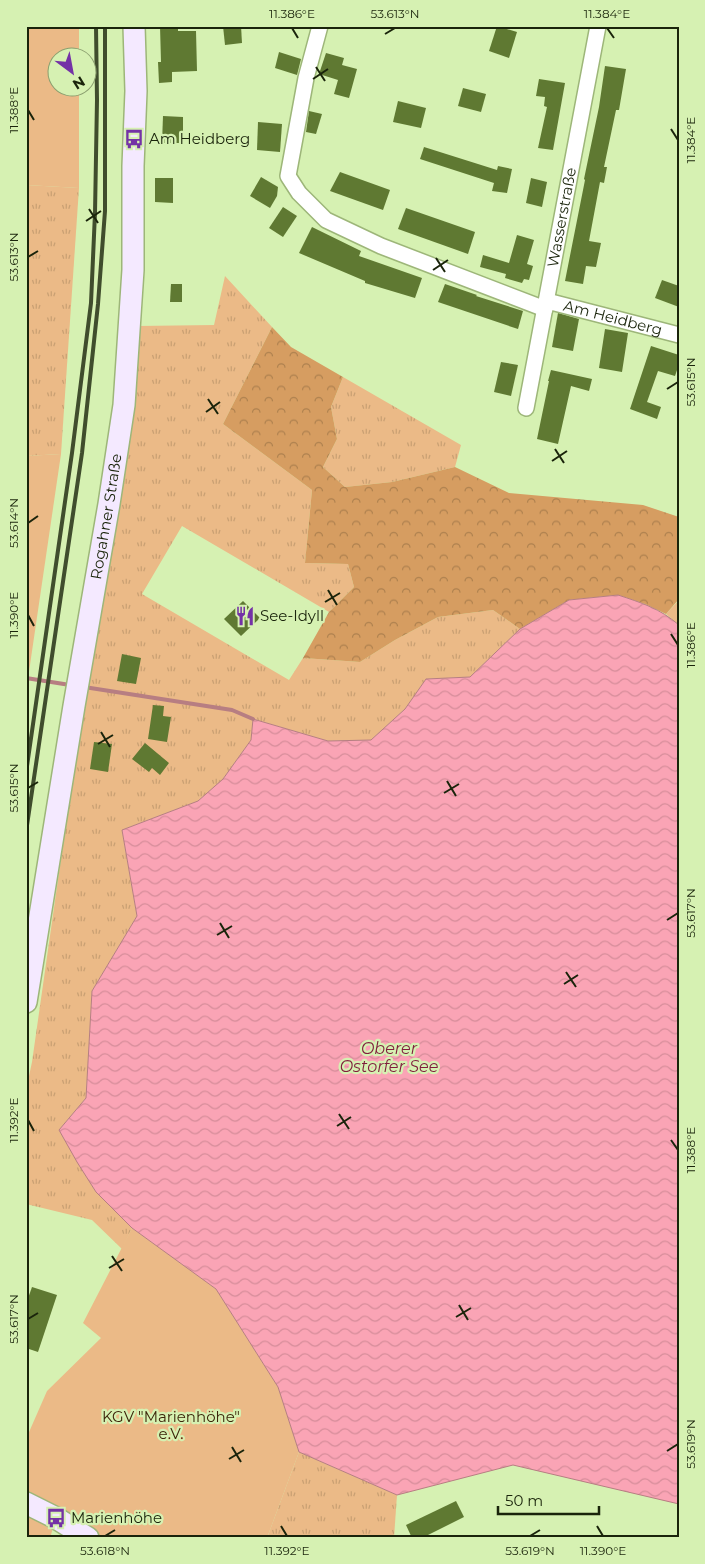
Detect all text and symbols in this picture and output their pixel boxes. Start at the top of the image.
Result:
text: 11.386°E [269,6,315,21]
text: 53.613°N [371,6,419,21]
text: 11.384°E [584,6,630,21]
north arrow [48,48,98,98]
text: N [69,72,88,94]
text: 11.388°E [6,87,21,133]
text: 11.384°E [683,117,698,163]
bus stop icon: Am Heidberg [123,128,145,150]
place label: Am Heidberg [149,129,250,148]
street label: Wasserstraße [543,166,580,269]
text: 53.613°N [6,233,21,281]
street label: Am Heidberg [561,296,664,339]
text: 53.615°N [683,358,698,406]
street label: Rogahner Straße [86,452,126,581]
text: 53.614°N [6,498,21,548]
text: 11.390°E [6,592,21,638]
restaurant icon: See-Idyll [234,605,256,627]
place label: See-Idyll [260,606,324,625]
text: 11.386°E [683,622,698,668]
text: 53.615°N [6,764,21,812]
text: 53.617°N [683,888,698,938]
water label: Oberer Ostorfer See [340,1039,438,1076]
text: 11.392°E [6,1097,21,1143]
text: 11.388°E [683,1127,698,1173]
text: 53.617°N [6,1294,21,1344]
park label: KGV "Marienhöhe" e.V. [102,1407,240,1443]
text: 53.619°N [683,1419,698,1469]
scale bar [498,1484,599,1516]
text: 50 m [505,1491,543,1510]
bus stop icon: Marienhöhe [45,1507,67,1529]
place label: Marienhöhe [71,1508,162,1527]
text: 53.618°N [80,1543,130,1558]
text: 11.392°E [264,1543,310,1558]
text: 53.619°N [505,1543,555,1558]
text: 11.390°E [580,1543,626,1558]

